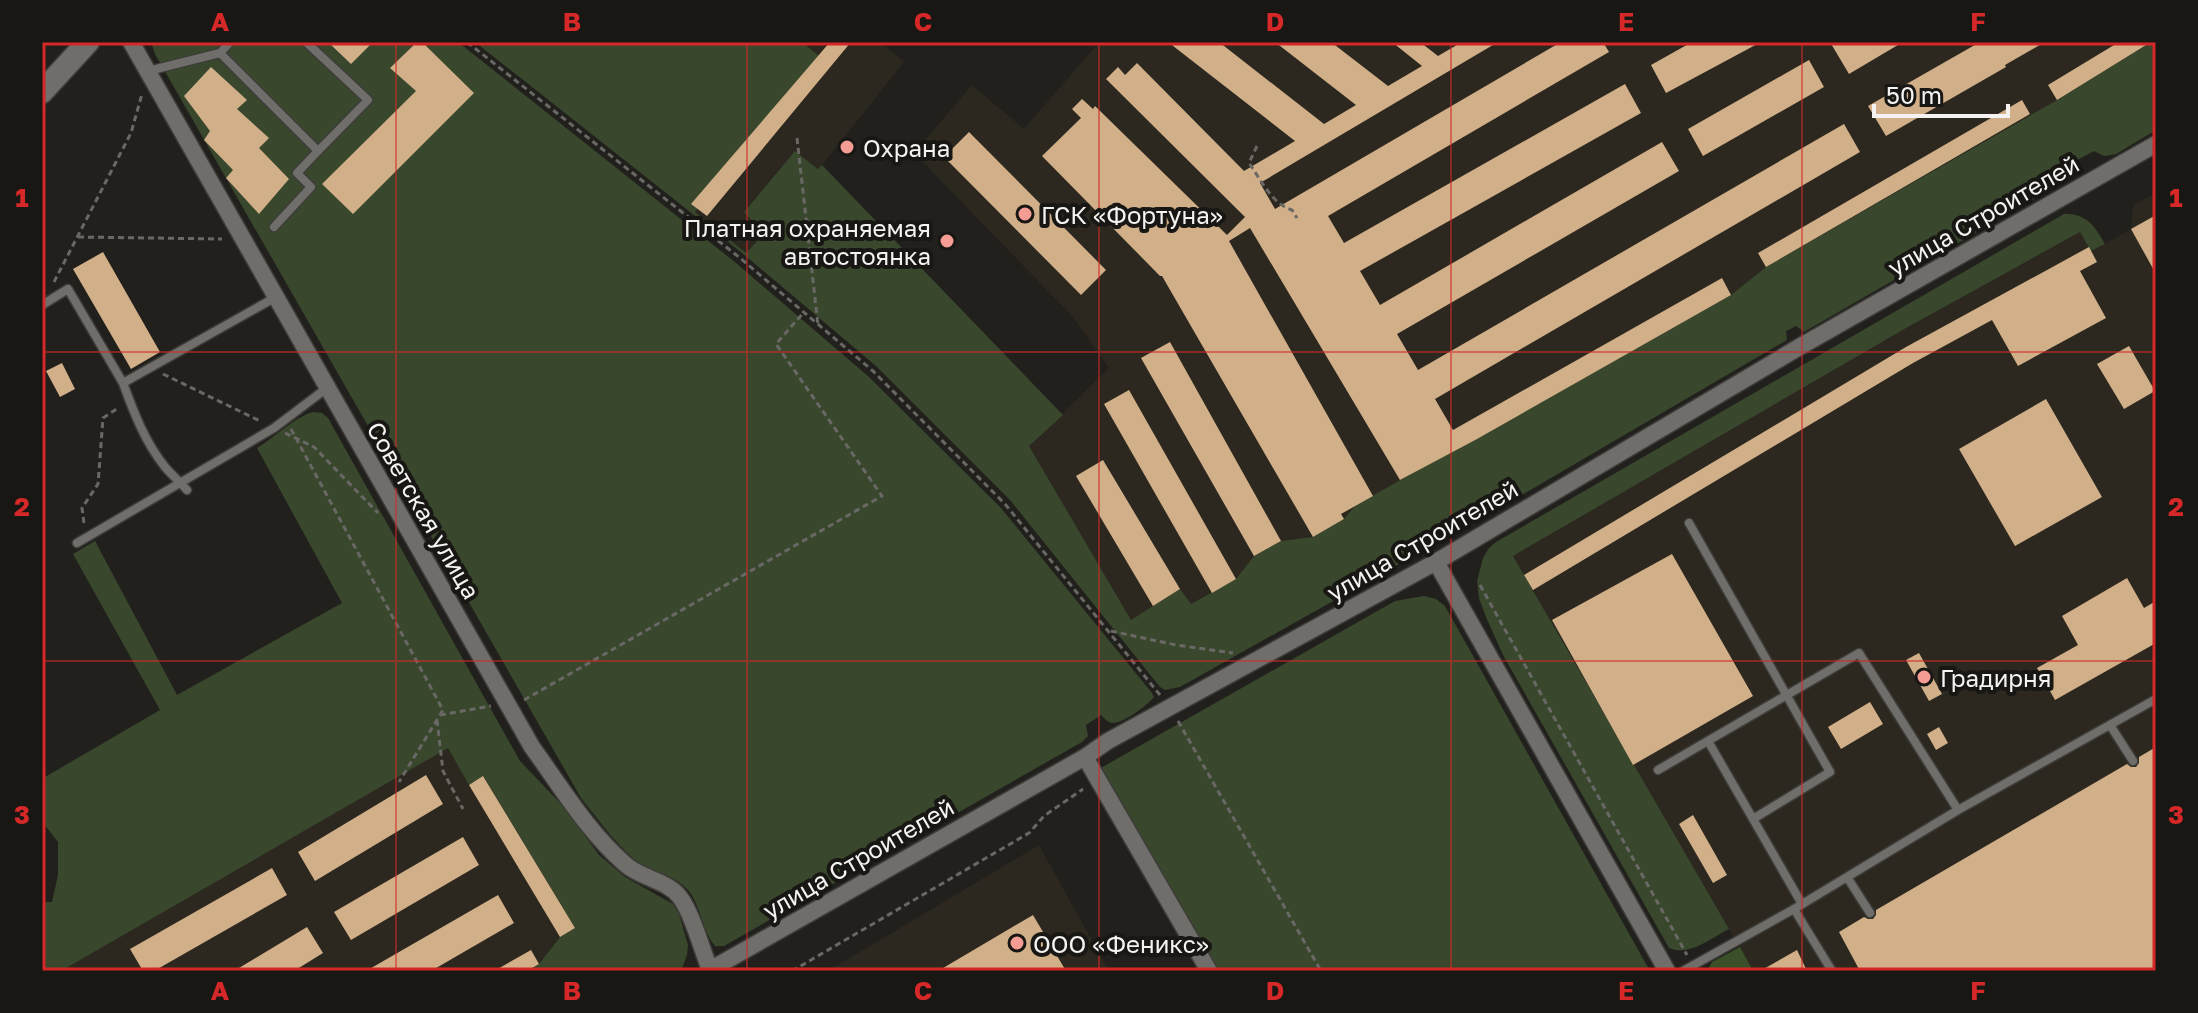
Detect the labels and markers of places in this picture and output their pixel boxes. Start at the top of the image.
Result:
place label: Охрана [863,133,950,162]
marker: Охрана [838,138,856,156]
place label: ГСК «Фортуна» [1041,200,1223,229]
marker: ГСК «Фортуна» [1016,205,1034,223]
place label: Платная охраняемая автостоянка [684,213,931,270]
marker: Платная охраняемая автостоянка [938,232,956,250]
place label: Градирня [1940,663,2051,692]
marker: Градирня [1915,668,1933,686]
place label: ООО «Феникс» [1033,929,1209,958]
marker: ООО «Феникс» [1008,934,1026,952]

